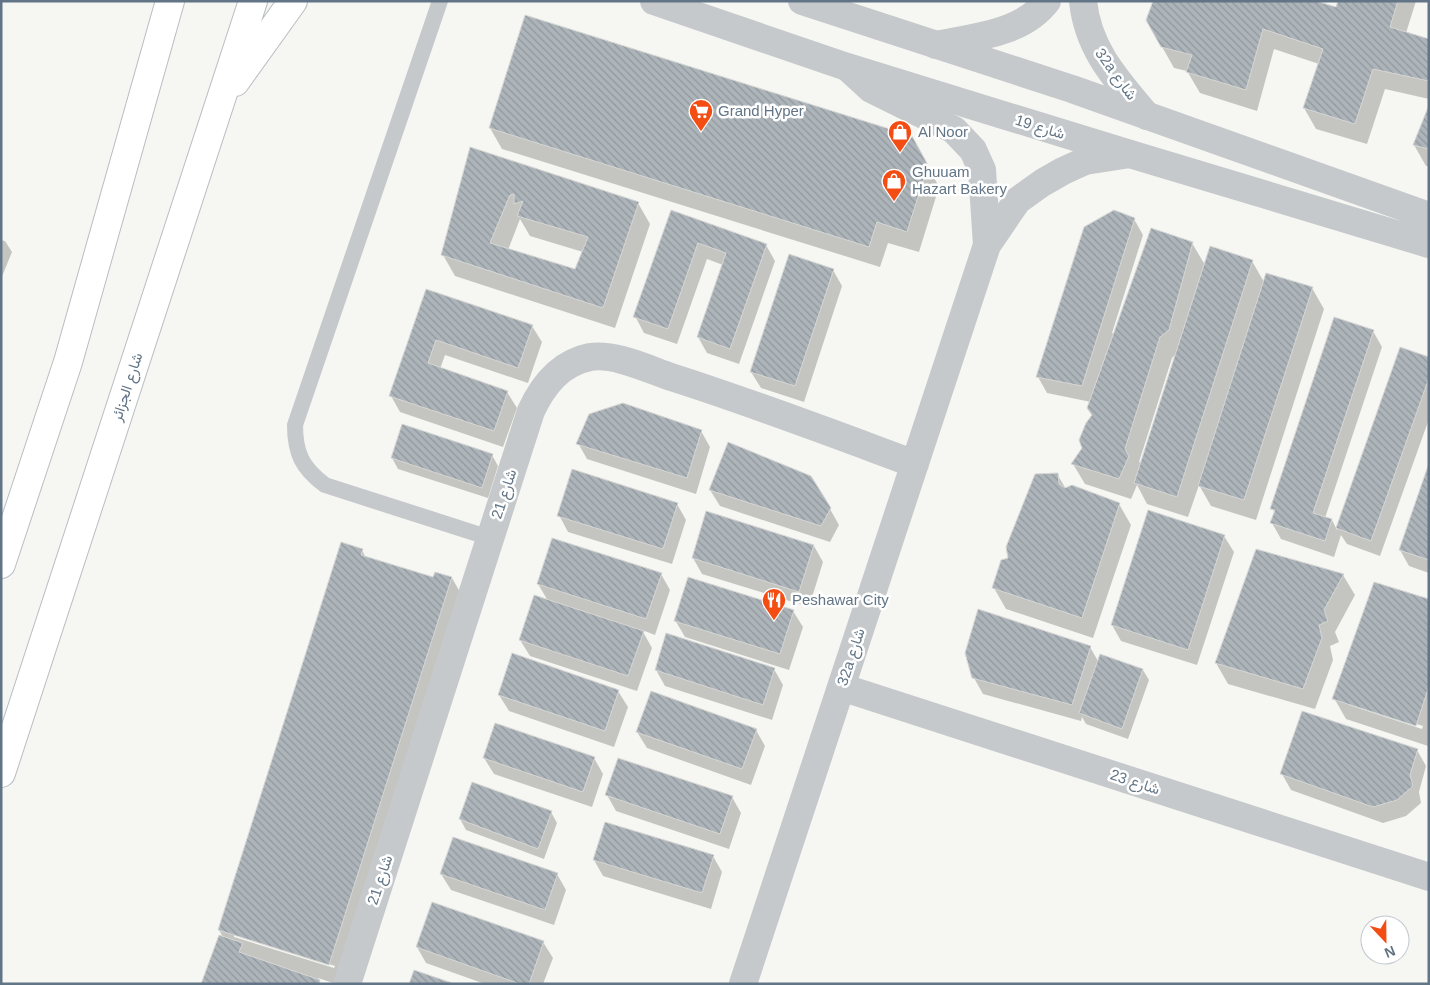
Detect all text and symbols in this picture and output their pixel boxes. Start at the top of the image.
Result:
street label: 32a شارع [1090,45,1141,105]
supermarket icon: Grand Hyper [688,98,714,132]
place label: Grand Hyper [718,102,804,119]
street label: شارع 19 [1012,111,1067,145]
shop icon: Al Noor [887,119,913,153]
place label: Al Noor [918,123,968,140]
place label: Ghuuam Hazart Bakery [912,163,1008,197]
shop icon: Ghuuam Hazart Bakery [881,168,907,202]
street label: شارع الجزائر [107,350,148,425]
street label: شارع 21 [488,467,522,522]
restaurant icon: Peshawar City [761,587,787,621]
place label: Peshawar City [792,591,889,608]
street label: 32a شارع [833,626,871,689]
street label: شارع 23 [1107,766,1162,800]
street label: شارع 21 [364,853,398,908]
north arrow [1360,915,1410,965]
text: N [1382,943,1398,961]

